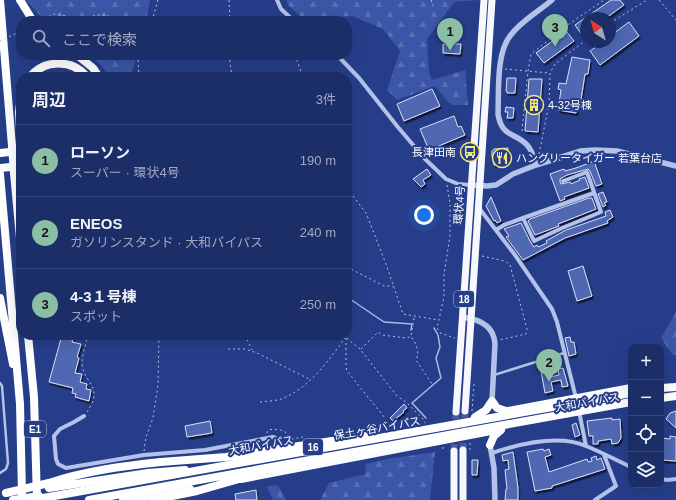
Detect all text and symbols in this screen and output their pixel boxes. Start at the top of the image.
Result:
north arrow [580,12,616,48]
pin: 3 [542,14,568,47]
search box [16,16,352,60]
pin: 1 [437,18,463,51]
icon: search [30,27,52,49]
text: ここで検索 [62,31,137,48]
text: 周辺 [32,91,66,110]
text: 3件 [316,92,336,107]
building icon: 4-32号棟 [523,94,545,116]
place label: 4-32号棟 [548,99,592,111]
bus stop icon: 長津田南 [459,141,481,163]
text: ローソン [70,144,130,161]
place label: 長津田南 [412,146,456,158]
restaurant icon: ハングリータイガー 若葉台店 [491,147,513,169]
place label: ハングリータイガー 若葉台店 [516,152,662,164]
text: 1 [41,153,49,168]
text: 190 m [300,153,336,168]
text: スーパー · 環状4号 [70,165,180,180]
street label: 環状4号 [452,185,466,225]
your location [414,205,434,225]
text: ENEOS [70,215,123,232]
text: 2 [41,225,49,240]
text: 240 m [300,225,336,240]
text: ガソリンスタンド · 大和バイパス [70,235,263,250]
text: 4-3１号棟 [70,288,137,305]
road number: 18 [454,291,474,307]
text: 3 [41,297,49,312]
text: 250 m [300,297,336,312]
text: スポット [70,309,122,324]
map controls [628,344,664,488]
button: + [628,344,664,380]
pin: 2 [536,349,562,382]
button: − [628,380,664,416]
street label: 大和バイパス [554,390,620,414]
street label: 保土ヶ谷バイパス [333,414,421,442]
button: locate [628,416,664,452]
road number: E1 [24,421,46,437]
street label: 大和バイパス [228,433,294,457]
road number: 16 [303,439,323,455]
button: layers [628,452,664,488]

